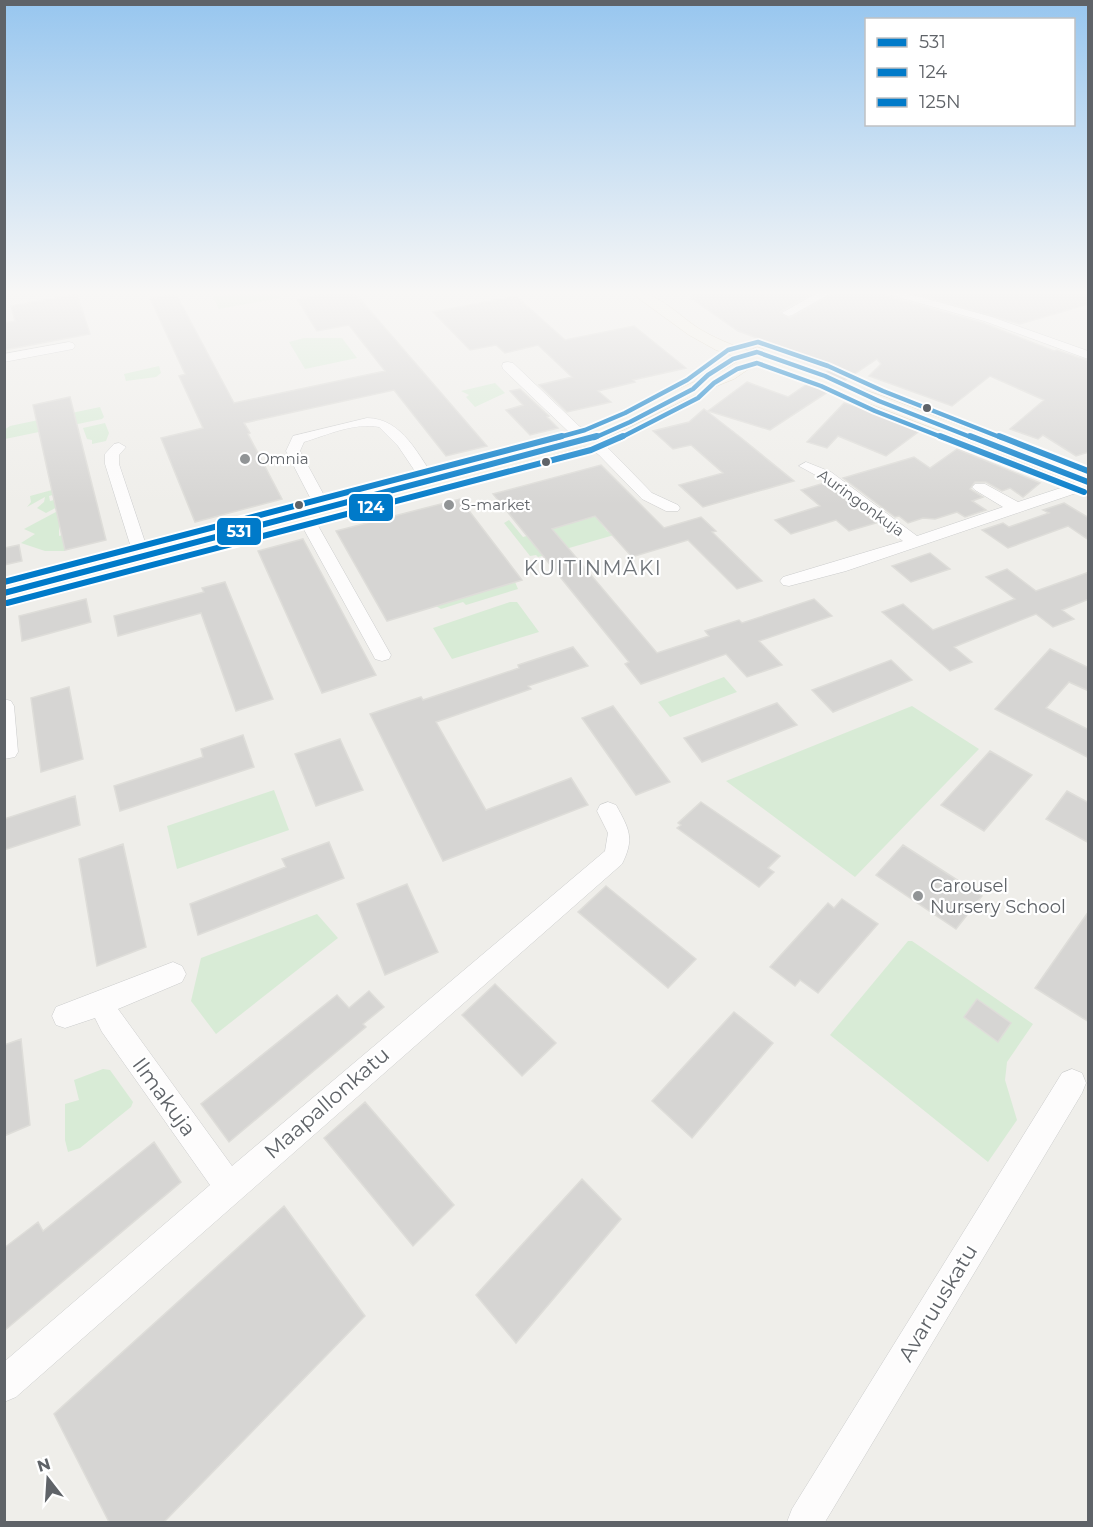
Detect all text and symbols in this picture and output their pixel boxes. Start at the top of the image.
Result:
legend [865,18,1075,126]
text: 531 [919,31,946,53]
text: 124 [919,61,947,83]
text: 125N [919,91,961,113]
unlabelled marker [921,402,933,414]
place label: Omnia [257,449,309,468]
marker: Omnia [238,452,252,466]
unlabelled marker [540,456,552,468]
street label: Auringonkuja [814,465,908,540]
line badge: 124 [348,493,394,522]
place label: S-market [461,495,531,514]
text: 124 [358,498,384,517]
marker: S-market [442,498,456,512]
unlabelled marker [293,499,305,511]
line badge: 531 [216,517,262,546]
text: 531 [226,522,252,541]
district label: KUITINMÄKI [524,556,662,580]
place label: Carousel Nursery School [930,875,1066,918]
marker: Carousel Nursery School [911,889,925,903]
street label: Maapallonkatu [259,1042,394,1164]
street label: Ilmakuja [127,1052,201,1141]
street label: Avaruuskatu [893,1240,982,1366]
north arrow [18,1449,78,1509]
text: N [35,1454,53,1476]

